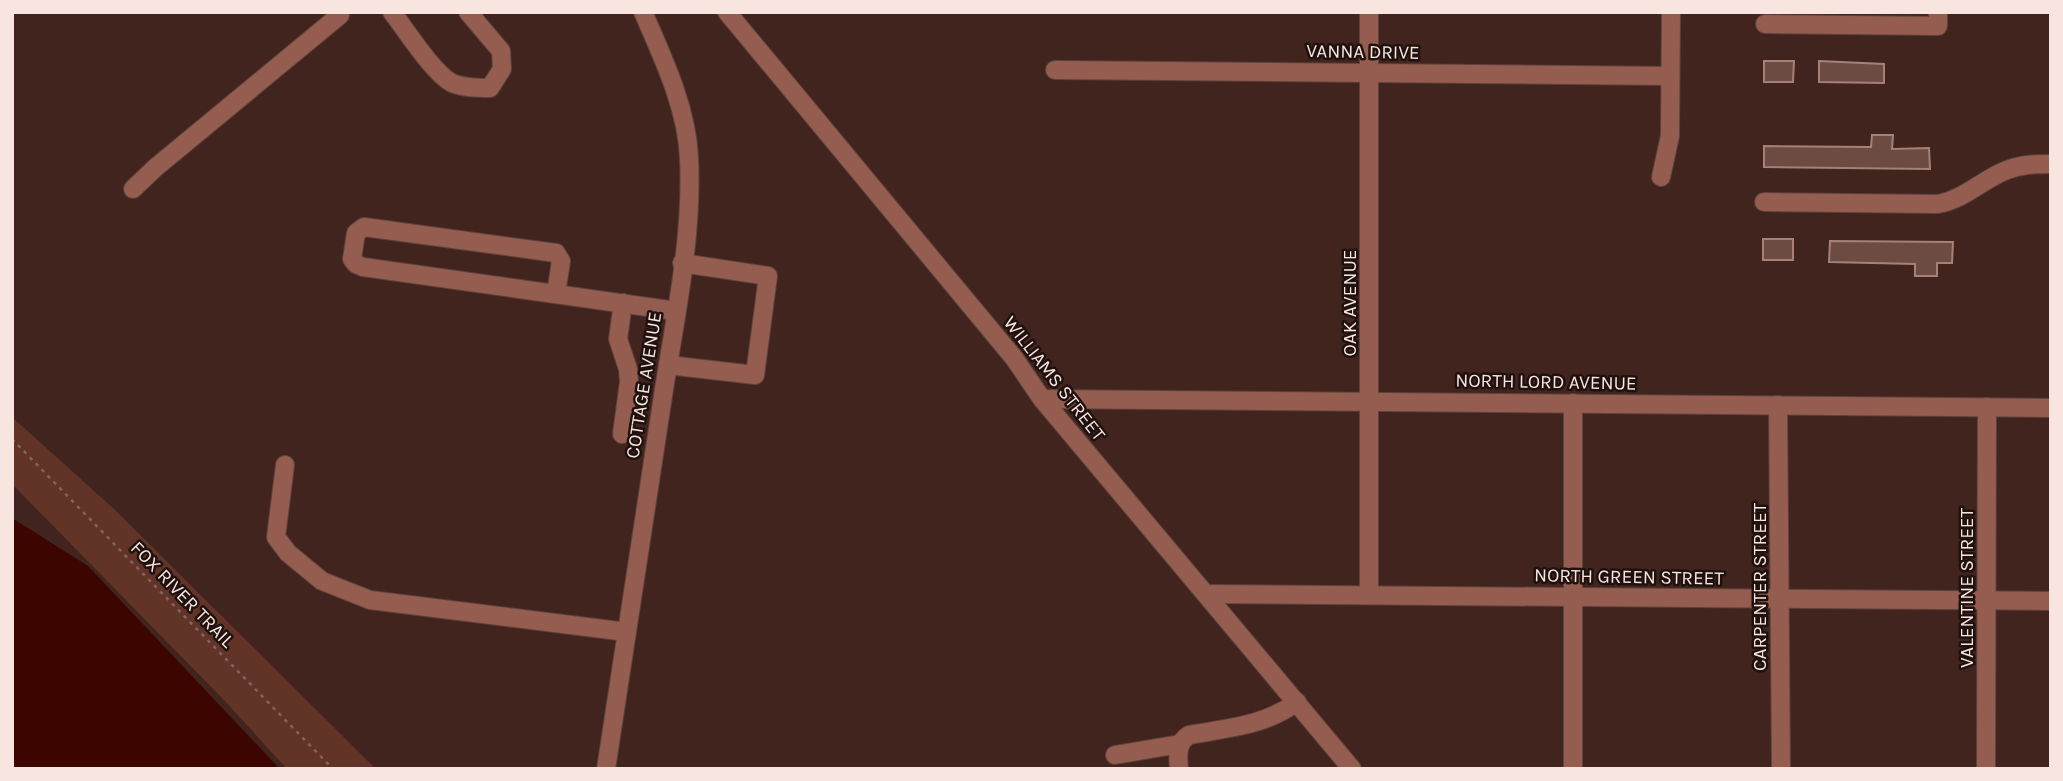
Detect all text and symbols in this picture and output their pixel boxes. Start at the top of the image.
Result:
street label: VANNA DRIVE [1306,40,1420,64]
street label: OAK AVENUE [1339,249,1361,357]
street label: COTTAGE AVENUE [622,310,666,460]
street label: WILLIAMS STREET [999,312,1110,446]
street label: NORTH LORD AVENUE [1455,369,1637,395]
street label: CARPENTER STREET [1749,502,1771,671]
street label: VALENTINE STREET [1956,507,1978,668]
street label: FOX RIVER TRAIL [126,537,239,653]
street label: NORTH GREEN STREET [1534,564,1725,590]

